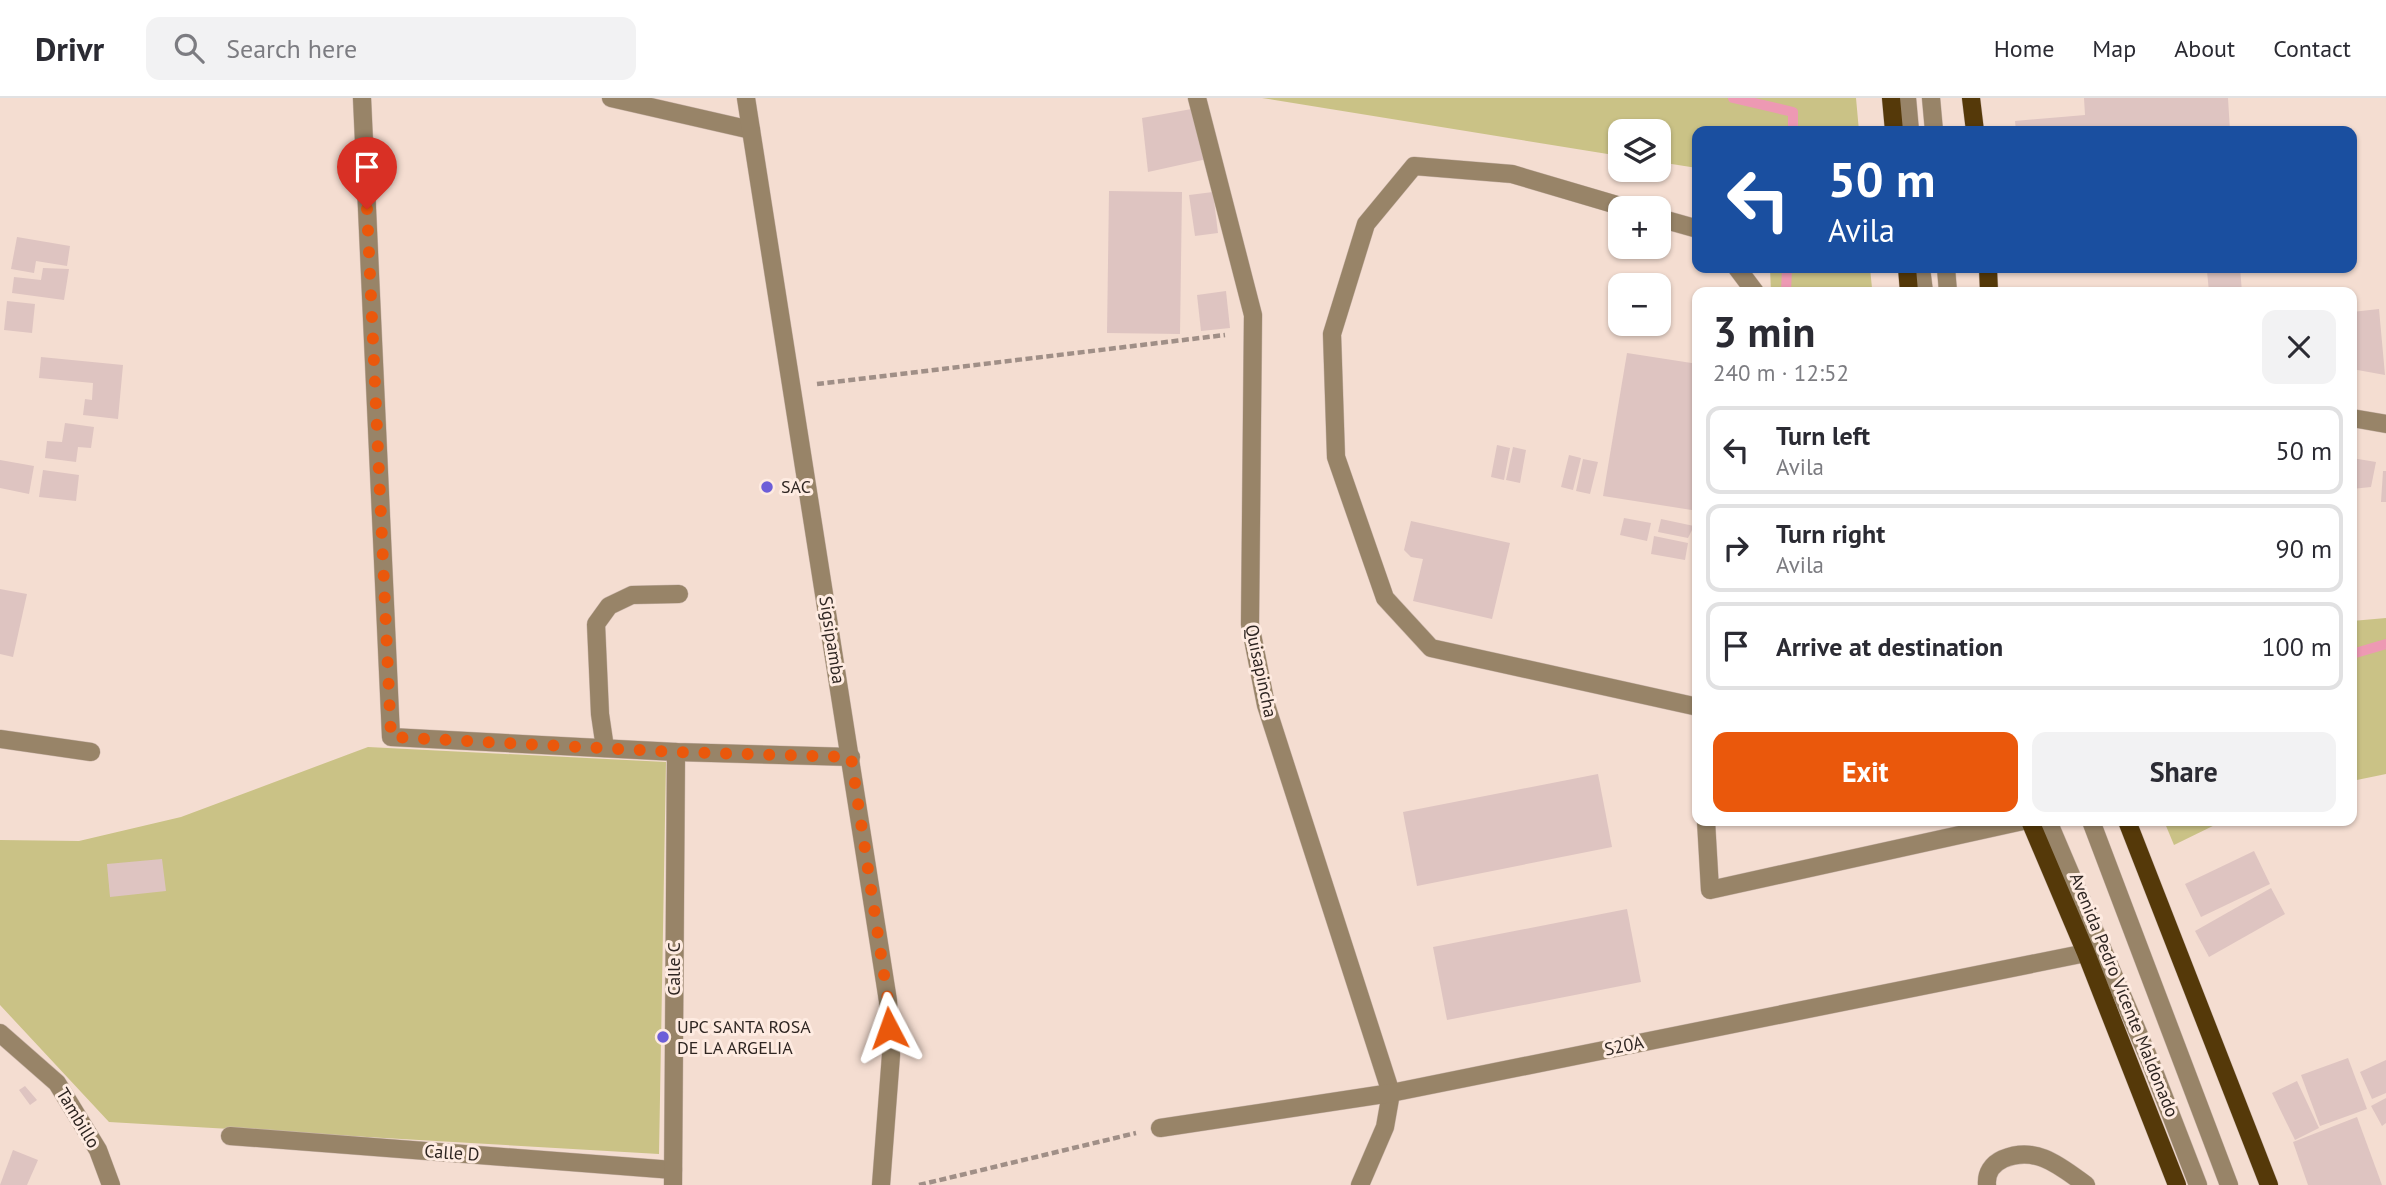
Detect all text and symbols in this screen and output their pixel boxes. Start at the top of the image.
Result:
search box [146,17,636,80]
text: Drivr [35,27,104,70]
icon: search [170,29,208,67]
text: Search here [226,32,357,65]
text: Home [1994,33,2054,64]
text: Map [2092,33,2136,64]
text: About [2174,33,2235,64]
text: Contact [2273,33,2351,64]
map controls [1608,119,1671,336]
button: layers [1608,119,1671,182]
pin [337,137,397,209]
text: 50 m [1828,147,1935,211]
icon: arrive [348,148,386,186]
icon: left [1713,154,1804,245]
button: + [1608,196,1671,259]
text: Avila [1828,209,1895,251]
button: − [1608,273,1671,336]
text: 3 min [1713,304,1815,359]
button: close [2262,310,2336,384]
text: 240 m · 12:52 [1713,358,1849,387]
text: Turn left [1776,419,1870,452]
icon: left [1717,431,1755,469]
text: 50 m [2276,434,2332,467]
text: Avila [1776,452,1824,481]
place label: SAC [781,475,811,498]
marker: SAC [759,479,775,495]
text: Turn right [1776,517,1885,550]
icon: right [1717,529,1755,567]
text: 90 m [2276,532,2332,565]
text: Avila [1776,550,1824,579]
street label: Sigsipamba [814,594,851,685]
street label: Quisapincha [1240,622,1283,720]
icon: arrive [1717,627,1755,665]
text: Arrive at destination [1776,630,2003,663]
text: 100 m [2261,630,2332,663]
button: Exit [1713,732,2018,812]
button: Share [2032,732,2336,812]
street label: Avenida Pedro Vicente Maldonado [2065,869,2184,1120]
street label: Calle C [662,942,685,996]
position arrow [852,991,926,1065]
place label: UPC SANTA ROSA DE LA ARGELIA [677,1015,811,1059]
marker: UPC SANTA ROSA DE LA ARGELIA [655,1029,671,1045]
street label: S20A [1602,1030,1646,1061]
street label: Tambillo [51,1083,105,1152]
street label: Calle D [424,1139,480,1166]

